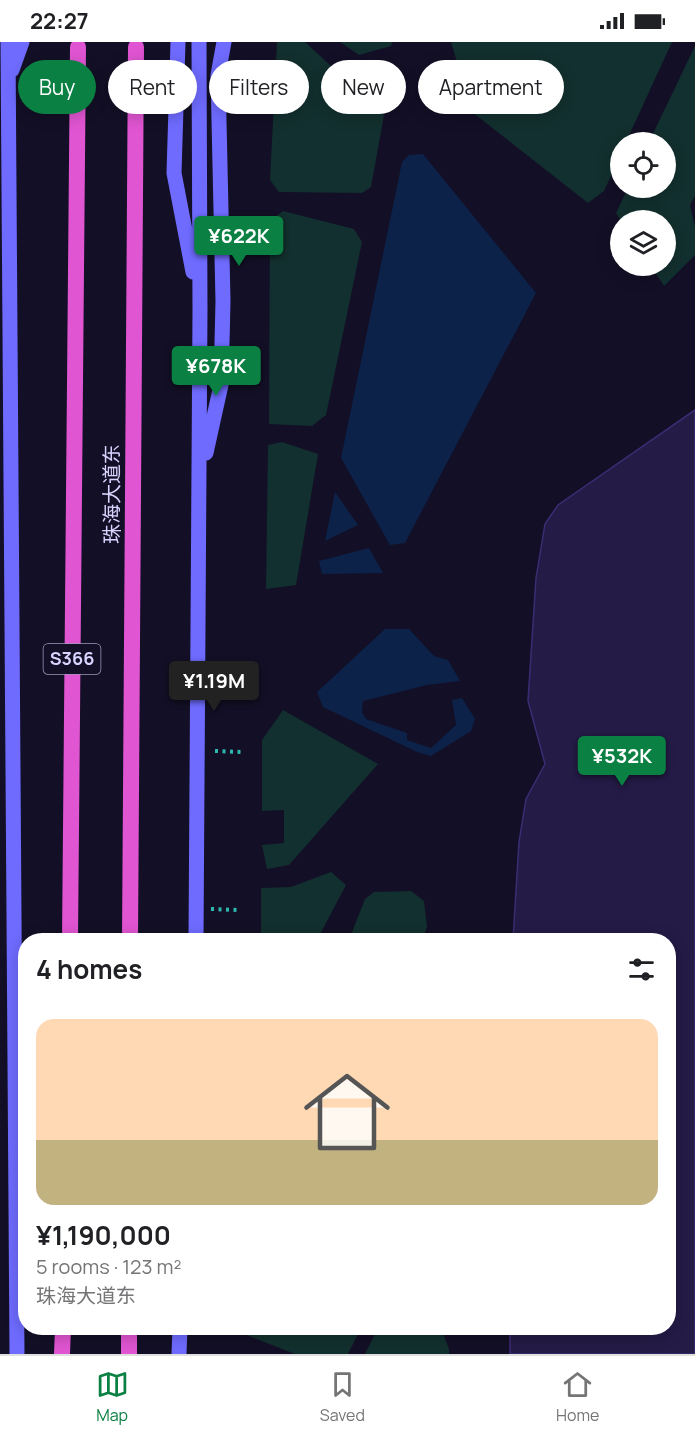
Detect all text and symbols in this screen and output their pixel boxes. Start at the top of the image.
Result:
text: 22:27 [30,6,89,36]
chip: Buy [18,60,96,114]
chip: Rent [108,60,197,114]
chip: Filters [209,60,309,114]
chip: New [321,60,406,114]
chip: Apartment [418,60,564,114]
map controls [610,132,676,276]
button: locate [610,132,676,198]
button: layers [610,210,676,276]
pin: ¥622K [197,216,281,267]
text: ¥622K [208,222,270,249]
pin: ¥678K [174,346,258,397]
text: ¥678K [186,352,246,379]
street label: 珠海大道东 [98,444,125,544]
road number: S366 [44,644,100,674]
pin: ¥1.19M [165,661,263,712]
text: ¥1.19M [183,667,245,694]
pin: ¥532K [580,736,664,787]
text: ¥532K [592,742,652,769]
text: 4 homes [36,951,142,987]
icon: filters [625,953,658,986]
icon: home [293,1058,401,1166]
text: ¥1,190,000 [36,1217,171,1253]
text: 5 rooms · 123 m² [36,1253,181,1280]
text: 珠海大道东 [36,1282,136,1309]
tab: Map [96,1368,129,1426]
tab: Saved [320,1368,365,1426]
tab: Home [556,1368,599,1426]

